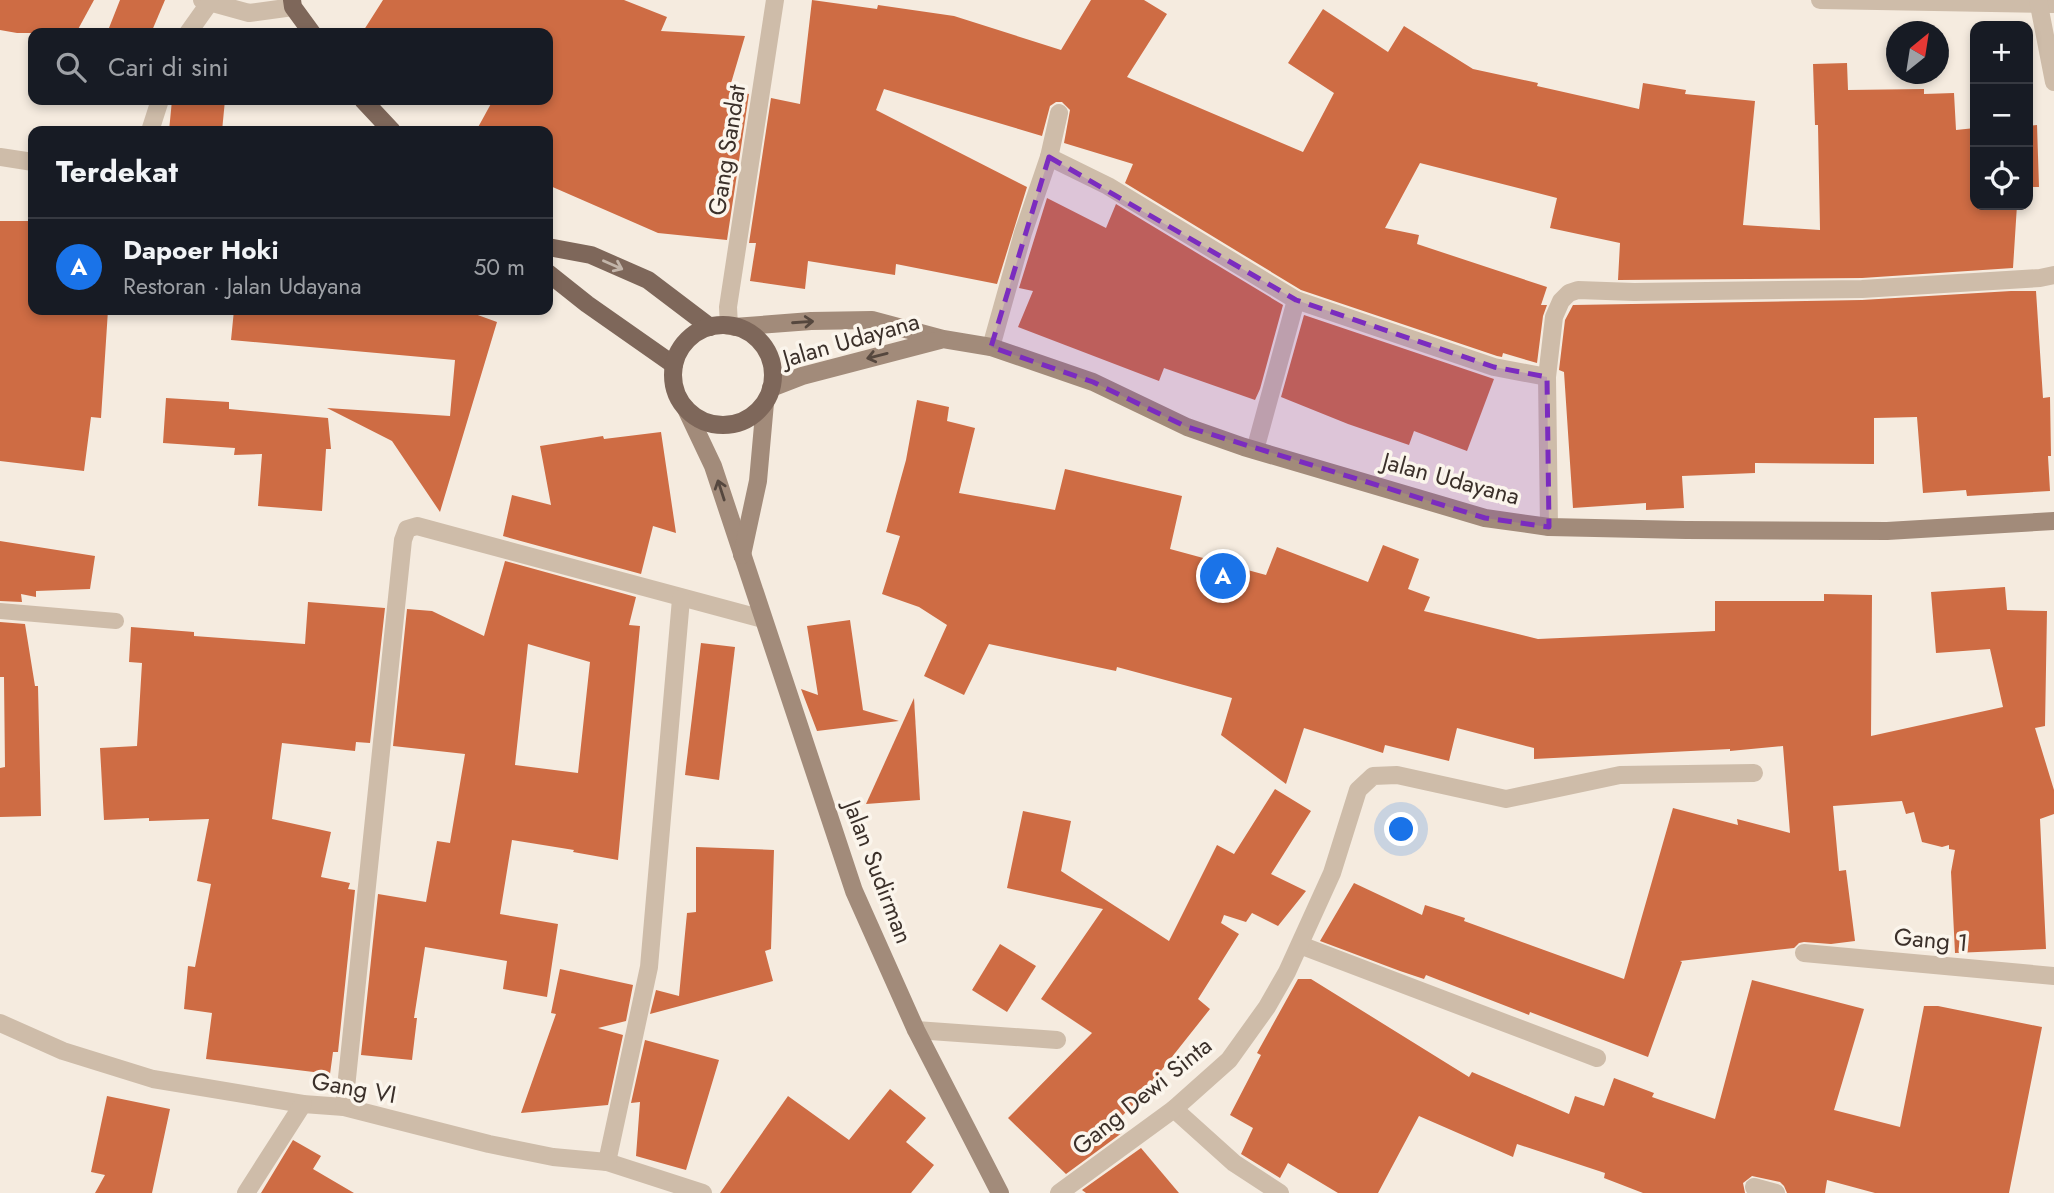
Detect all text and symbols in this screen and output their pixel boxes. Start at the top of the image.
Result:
north arrow [1886,21,1949,84]
map controls [1970,21,2033,210]
button: + [1970,21,2033,84]
search box [28,28,553,105]
icon: search [52,48,90,86]
text: Cari di sini [108,48,229,86]
street label: Gang Sandat [699,82,754,218]
button: − [1970,84,2033,147]
button: locate [1970,147,2033,210]
text: Terdekat [56,150,178,193]
text: Dapoer Hoki [123,231,279,269]
text: A [71,250,87,284]
text: 50 m [473,250,525,284]
one-way arrow [602,259,623,272]
text: Restoran · Jalan Udayana [123,269,362,303]
street label: Jalan Udayana [776,303,923,377]
one-way arrow [791,315,813,328]
one-way arrow [866,350,889,363]
street label: Jalan Udayana [1376,443,1524,514]
one-way arrow [713,479,726,501]
pin: A [1200,550,1246,602]
street label: Jalan Sudirman [834,792,922,949]
your location [1384,812,1418,846]
street label: Gang 1 [1892,919,1970,960]
street label: Gang Dewi Sinta [1064,1028,1219,1163]
street label: Gang VI [309,1063,399,1112]

